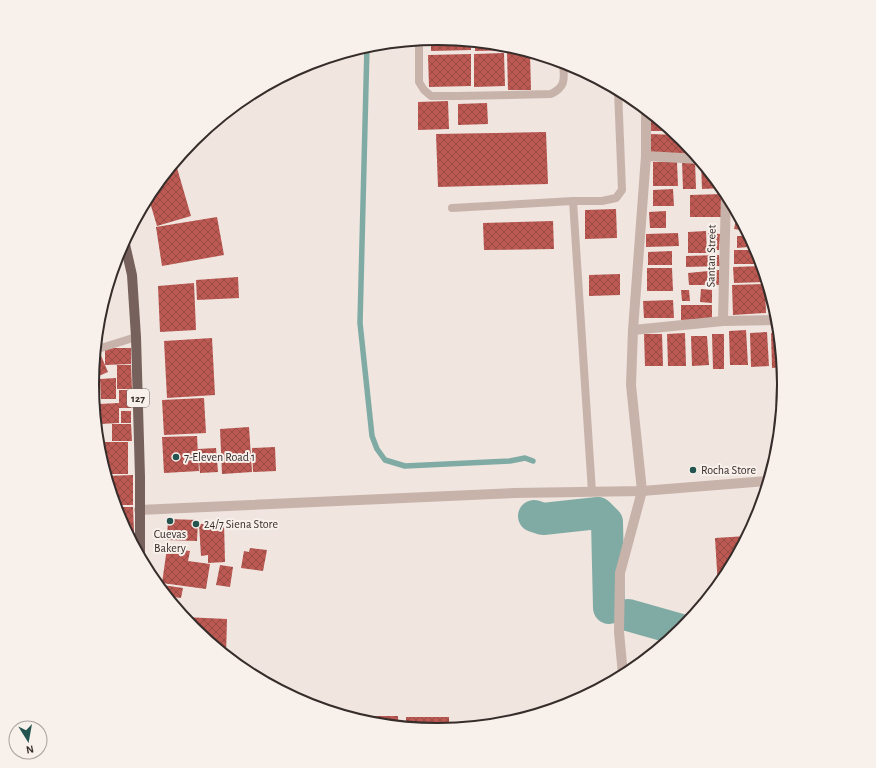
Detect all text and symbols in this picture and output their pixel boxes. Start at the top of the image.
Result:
street label: Santan Street [704,224,718,287]
road number: 127 [127,389,149,407]
place label: 7-Eleven Road 1 [184,451,255,463]
marker: 7-Eleven Road 1 [171,452,181,462]
place label: Rocha Store [701,464,756,476]
marker: Rocha Store [688,465,698,475]
marker: Cuevas Bakery [165,516,175,526]
place label: 24/7 Siena Store [204,518,278,530]
marker: 24/7 Siena Store [191,519,201,529]
place label: Cuevas Bakery [154,528,186,555]
north arrow [8,720,48,760]
text: N [25,743,35,755]

